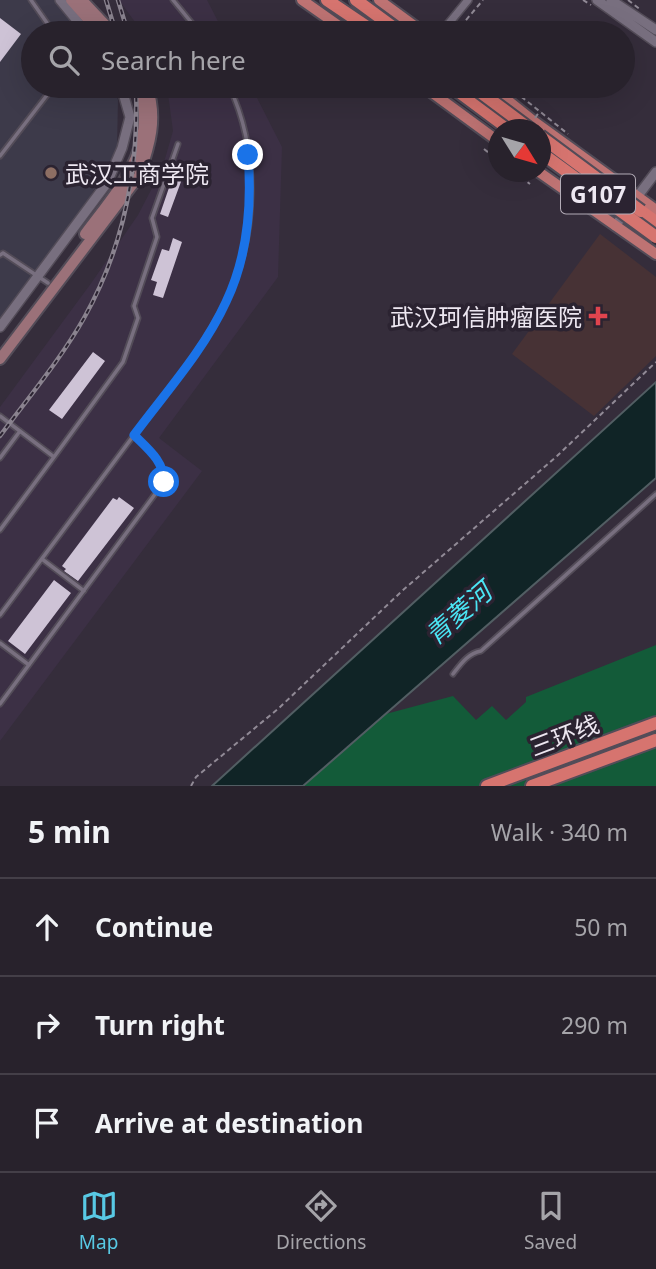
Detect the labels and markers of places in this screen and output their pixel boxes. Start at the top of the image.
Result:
place label: 武汉工商学院 [65,157,209,190]
marker: 武汉工商学院 [43,165,59,181]
place label: 武汉珂信肿瘤医院 [390,300,582,333]
marker: 武汉珂信肿瘤医院 [588,306,608,326]

